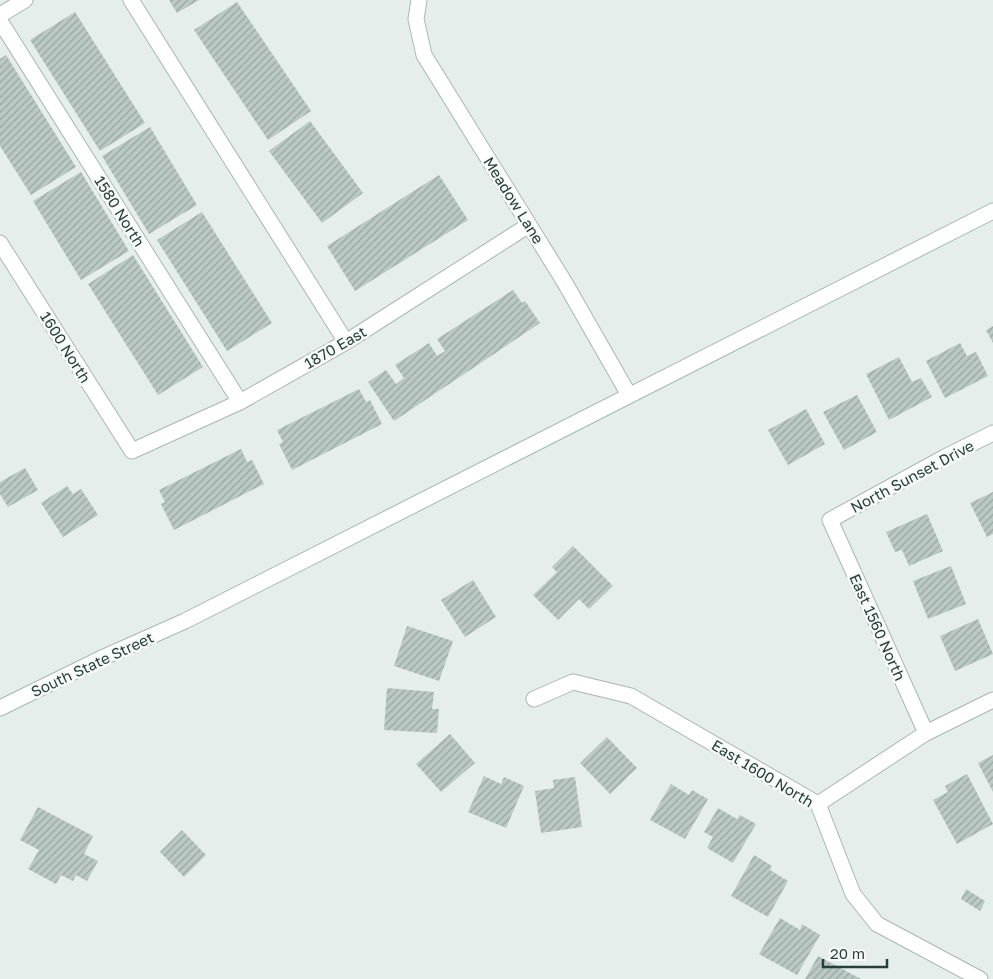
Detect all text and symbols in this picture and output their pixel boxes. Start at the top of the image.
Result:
street label: Meadow Lane [480,153,548,247]
street label: 1580 North [91,172,149,250]
street label: 1600 North [37,308,95,386]
street label: 1870 East [301,322,369,372]
street label: North Sunset Drive [847,436,977,516]
street label: East 1560 North [846,571,910,683]
street label: South State Street [28,628,156,700]
street label: East 1600 North [709,736,817,810]
scale bar [823,936,887,968]
text: 20 m [830,944,865,962]

